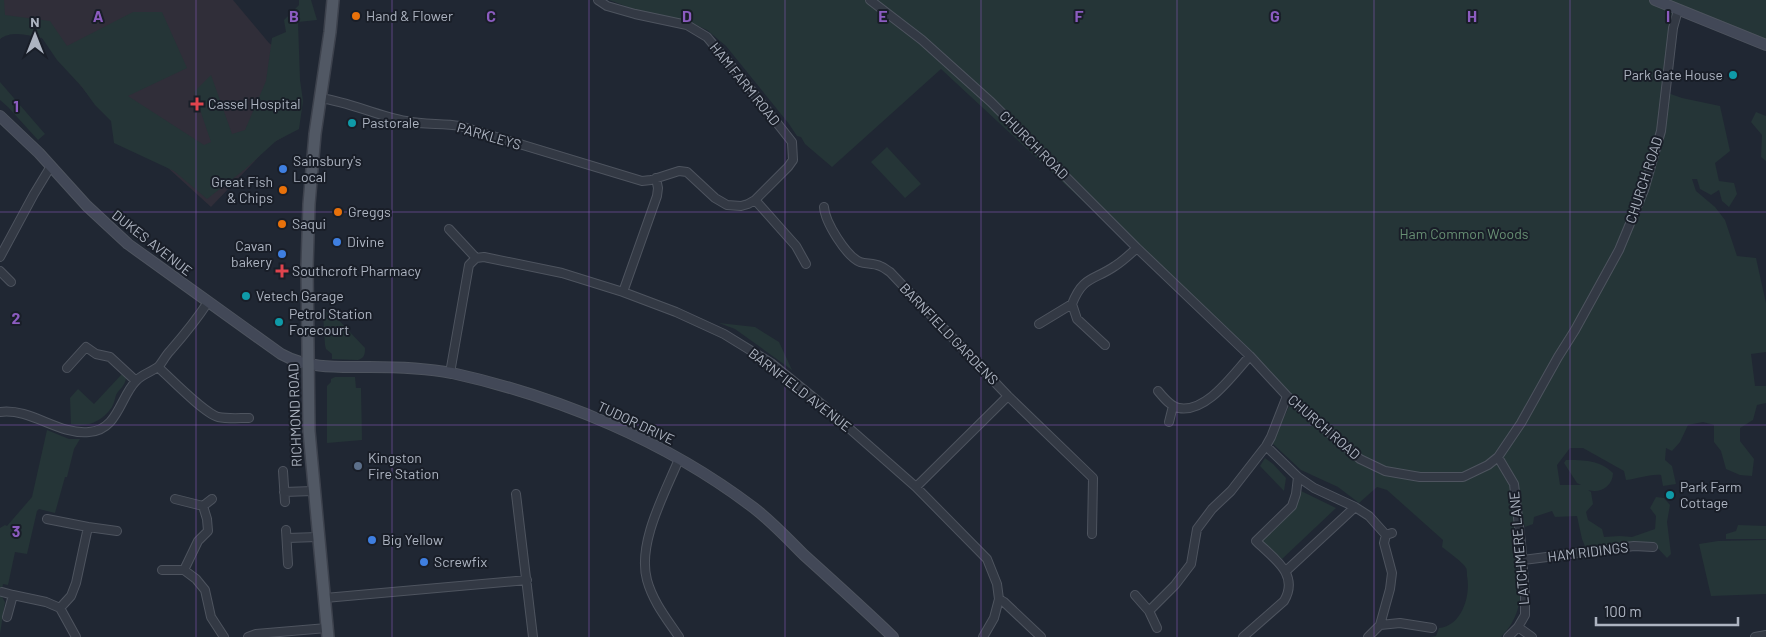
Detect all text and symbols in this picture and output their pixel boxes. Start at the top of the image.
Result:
text: A [93,6,104,25]
text: B [289,6,299,25]
text: C [486,6,496,25]
text: D [682,6,692,25]
text: E [878,6,888,25]
text: F [1075,6,1084,25]
text: G [1270,6,1280,25]
text: H [1467,6,1477,25]
text: I [1666,6,1670,25]
place label: Hand & Flower [366,7,453,24]
north arrow [10,10,60,60]
marker: Hand & Flower [350,10,362,22]
text: N [30,13,40,30]
street label: HAM FARM ROAD [707,39,784,129]
place label: Park Gate House [1623,66,1723,83]
marker: Park Gate House [1727,69,1739,81]
place label: Cassel Hospital [208,95,301,112]
text: 1 [13,96,19,115]
marker: Cassel Hospital [190,97,204,111]
street label: CHURCH ROAD [996,107,1072,183]
place label: Pastorale [362,114,420,131]
marker: Pastorale [346,117,358,129]
street label: PARKLEYS [455,118,523,153]
street label: CHURCH ROAD [1622,134,1666,225]
place label: Sainsbury's Local [293,152,362,185]
marker: Sainsbury's Local [277,163,289,175]
place label: Great Fish & Chips [211,173,273,206]
marker: Great Fish & Chips [277,184,289,196]
place label: Greggs [348,203,391,220]
street label: DUKES AVENUE [109,206,196,279]
marker: Greggs [332,206,344,218]
place label: Saqui [292,215,326,232]
marker: Saqui [276,218,288,230]
park label: Ham Common Woods [1399,225,1529,242]
place label: Divine [347,233,384,250]
marker: Divine [331,236,343,248]
place label: Cavan bakery [231,237,273,270]
marker: Cavan bakery [276,248,288,260]
place label: Southcroft Pharmacy [292,262,422,279]
marker: Southcroft Pharmacy [276,265,288,277]
street label: BARNFIELD GARDENS [896,279,1002,388]
place label: Vetech Garage [256,287,344,304]
marker: Vetech Garage [240,290,252,302]
place label: Petrol Station Forecourt [289,305,372,338]
text: 2 [12,308,21,327]
marker: Petrol Station Forecourt [273,316,285,328]
street label: BARNFIELD AVENUE [746,344,855,435]
street label: RICHMOND ROAD [284,363,305,467]
street label: CHURCH ROAD [1285,391,1364,463]
street label: TUDOR DRIVE [595,397,677,448]
place label: Kingston Fire Station [368,449,439,482]
marker: Kingston Fire Station [352,460,364,472]
place label: Park Farm Cottage [1680,478,1742,511]
marker: Park Farm Cottage [1664,489,1676,501]
street label: LATCHMERE LANE [1505,490,1532,606]
text: 3 [12,521,20,540]
place label: Big Yellow [382,531,443,548]
marker: Big Yellow [366,534,378,546]
street label: HAM RIDINGS [1547,538,1629,565]
place label: Screwfix [434,553,487,570]
marker: Screwfix [418,556,430,568]
scale bar [1596,594,1738,626]
text: 100 m [1604,602,1642,620]

